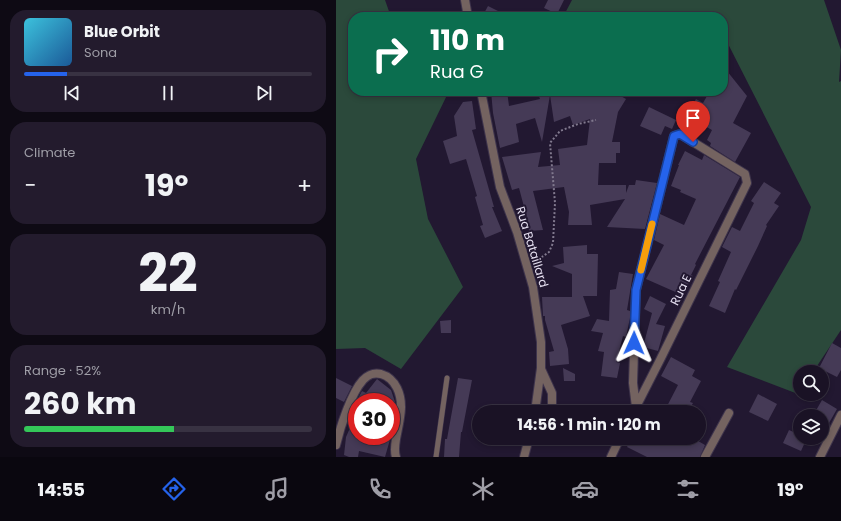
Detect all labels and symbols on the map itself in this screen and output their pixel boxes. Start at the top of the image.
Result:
pin [676,101,710,142]
street label: Rua Bataillard [512,204,553,289]
street label: Rua E [666,271,695,308]
position arrow [613,322,655,364]
speed limit sign: 30 [348,393,400,445]

